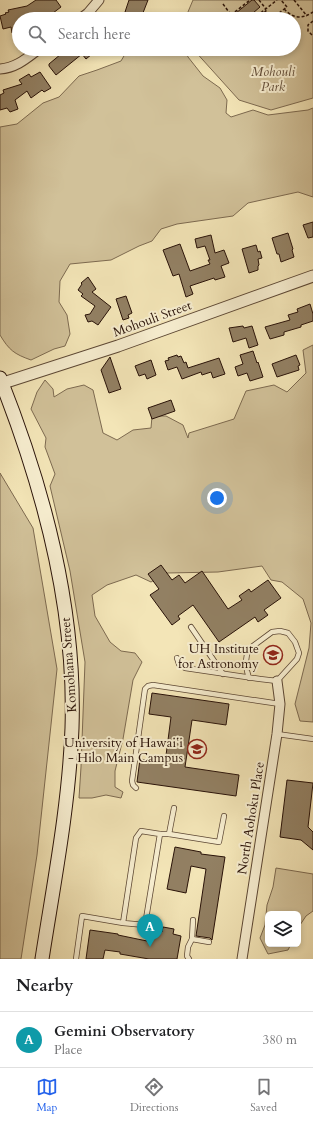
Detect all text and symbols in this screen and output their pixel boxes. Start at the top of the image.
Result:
search box [12,12,301,56]
icon: search [26,23,48,45]
text: Search here [58,24,131,44]
park label: Mohouli Park [251,63,295,96]
street label: Mohouli Street [111,296,194,341]
your location [207,488,227,508]
street label: Komohana Street [57,617,81,713]
place label: UH Institute for Astronomy [178,640,259,673]
school or university icon: UH Institute for Astronomy [262,644,284,666]
place label: University of Hawaiʻi - Hilo Main Campus [64,734,183,767]
school or university icon: University of Hawaiʻi - Hilo Main Campus [186,738,208,760]
street label: North Aohoku Place [233,760,269,876]
map controls [265,911,301,947]
button: layers [265,911,301,947]
pin: A [137,914,163,947]
text: Nearby [16,974,73,997]
text: Gemini Observatory [54,1021,195,1041]
text: A [24,1031,34,1049]
text: 380 m [263,1031,297,1049]
text: Place [54,1041,82,1059]
tab: Map [36,1076,58,1115]
tab: Directions [130,1076,178,1115]
tab: Saved [250,1076,277,1115]

